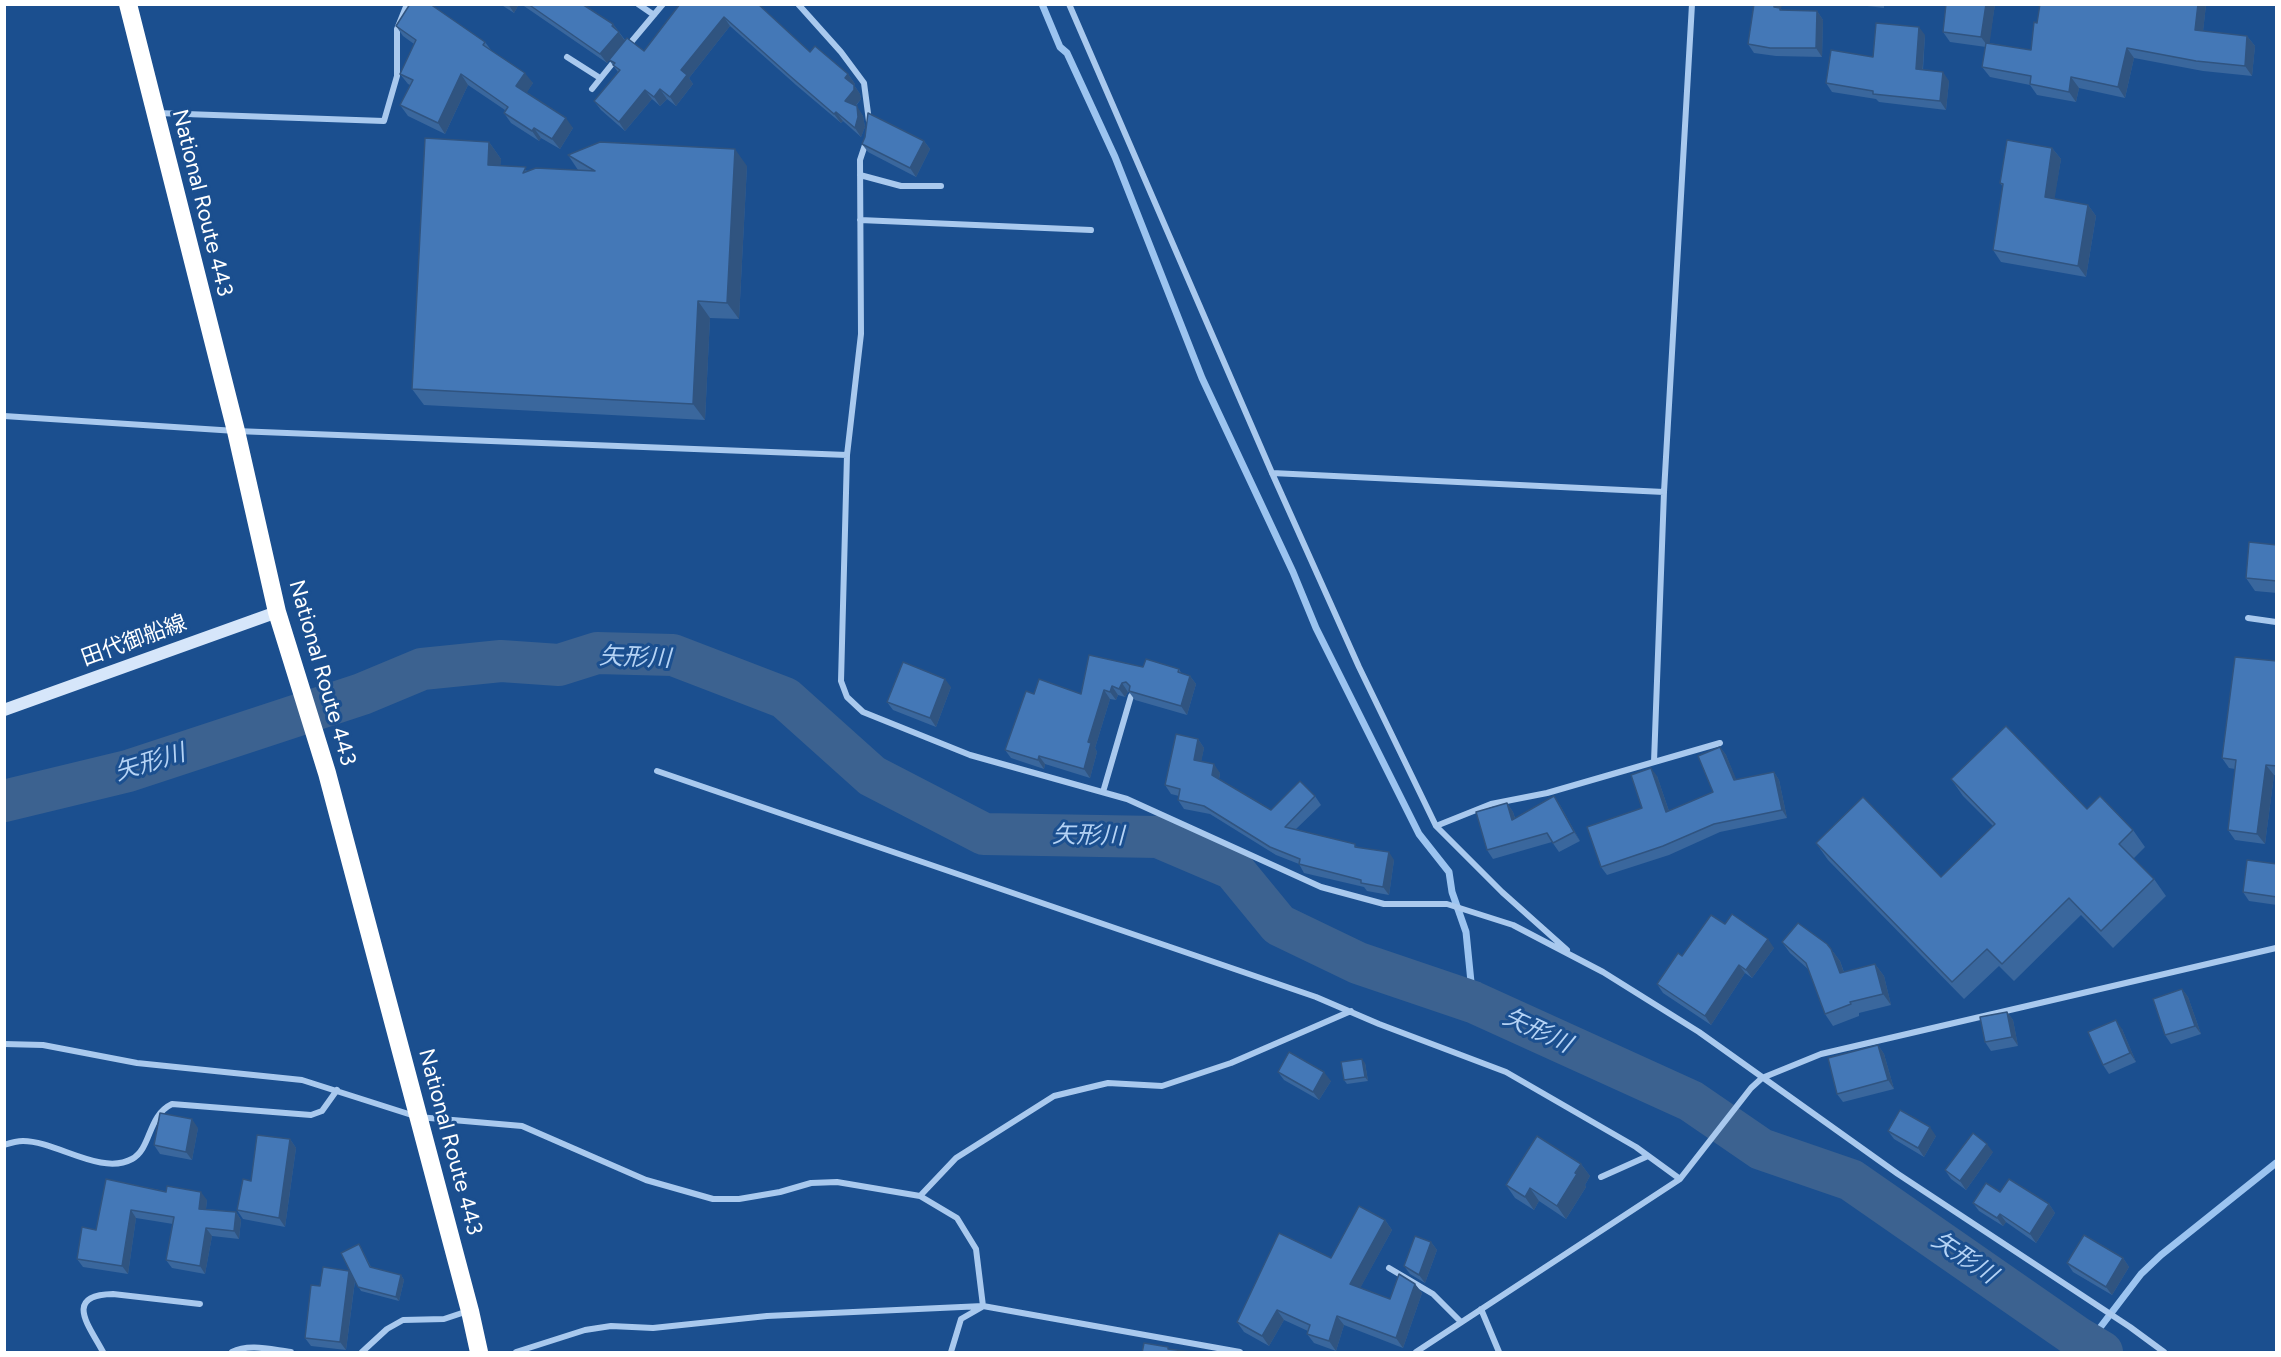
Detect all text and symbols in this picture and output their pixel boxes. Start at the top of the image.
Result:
street label: National Route 443 [166,107,238,299]
street label: National Route 443 [283,577,361,769]
street label: 田代御船線 [78,610,190,672]
water label: 矢形川 [599,642,671,674]
water label: 矢形川 [111,739,189,787]
water label: 矢形川 [1052,821,1124,851]
water label: 矢形川 [1498,1003,1576,1059]
street label: National Route 443 [412,1046,488,1238]
water label: 矢形川 [1926,1226,2002,1290]

